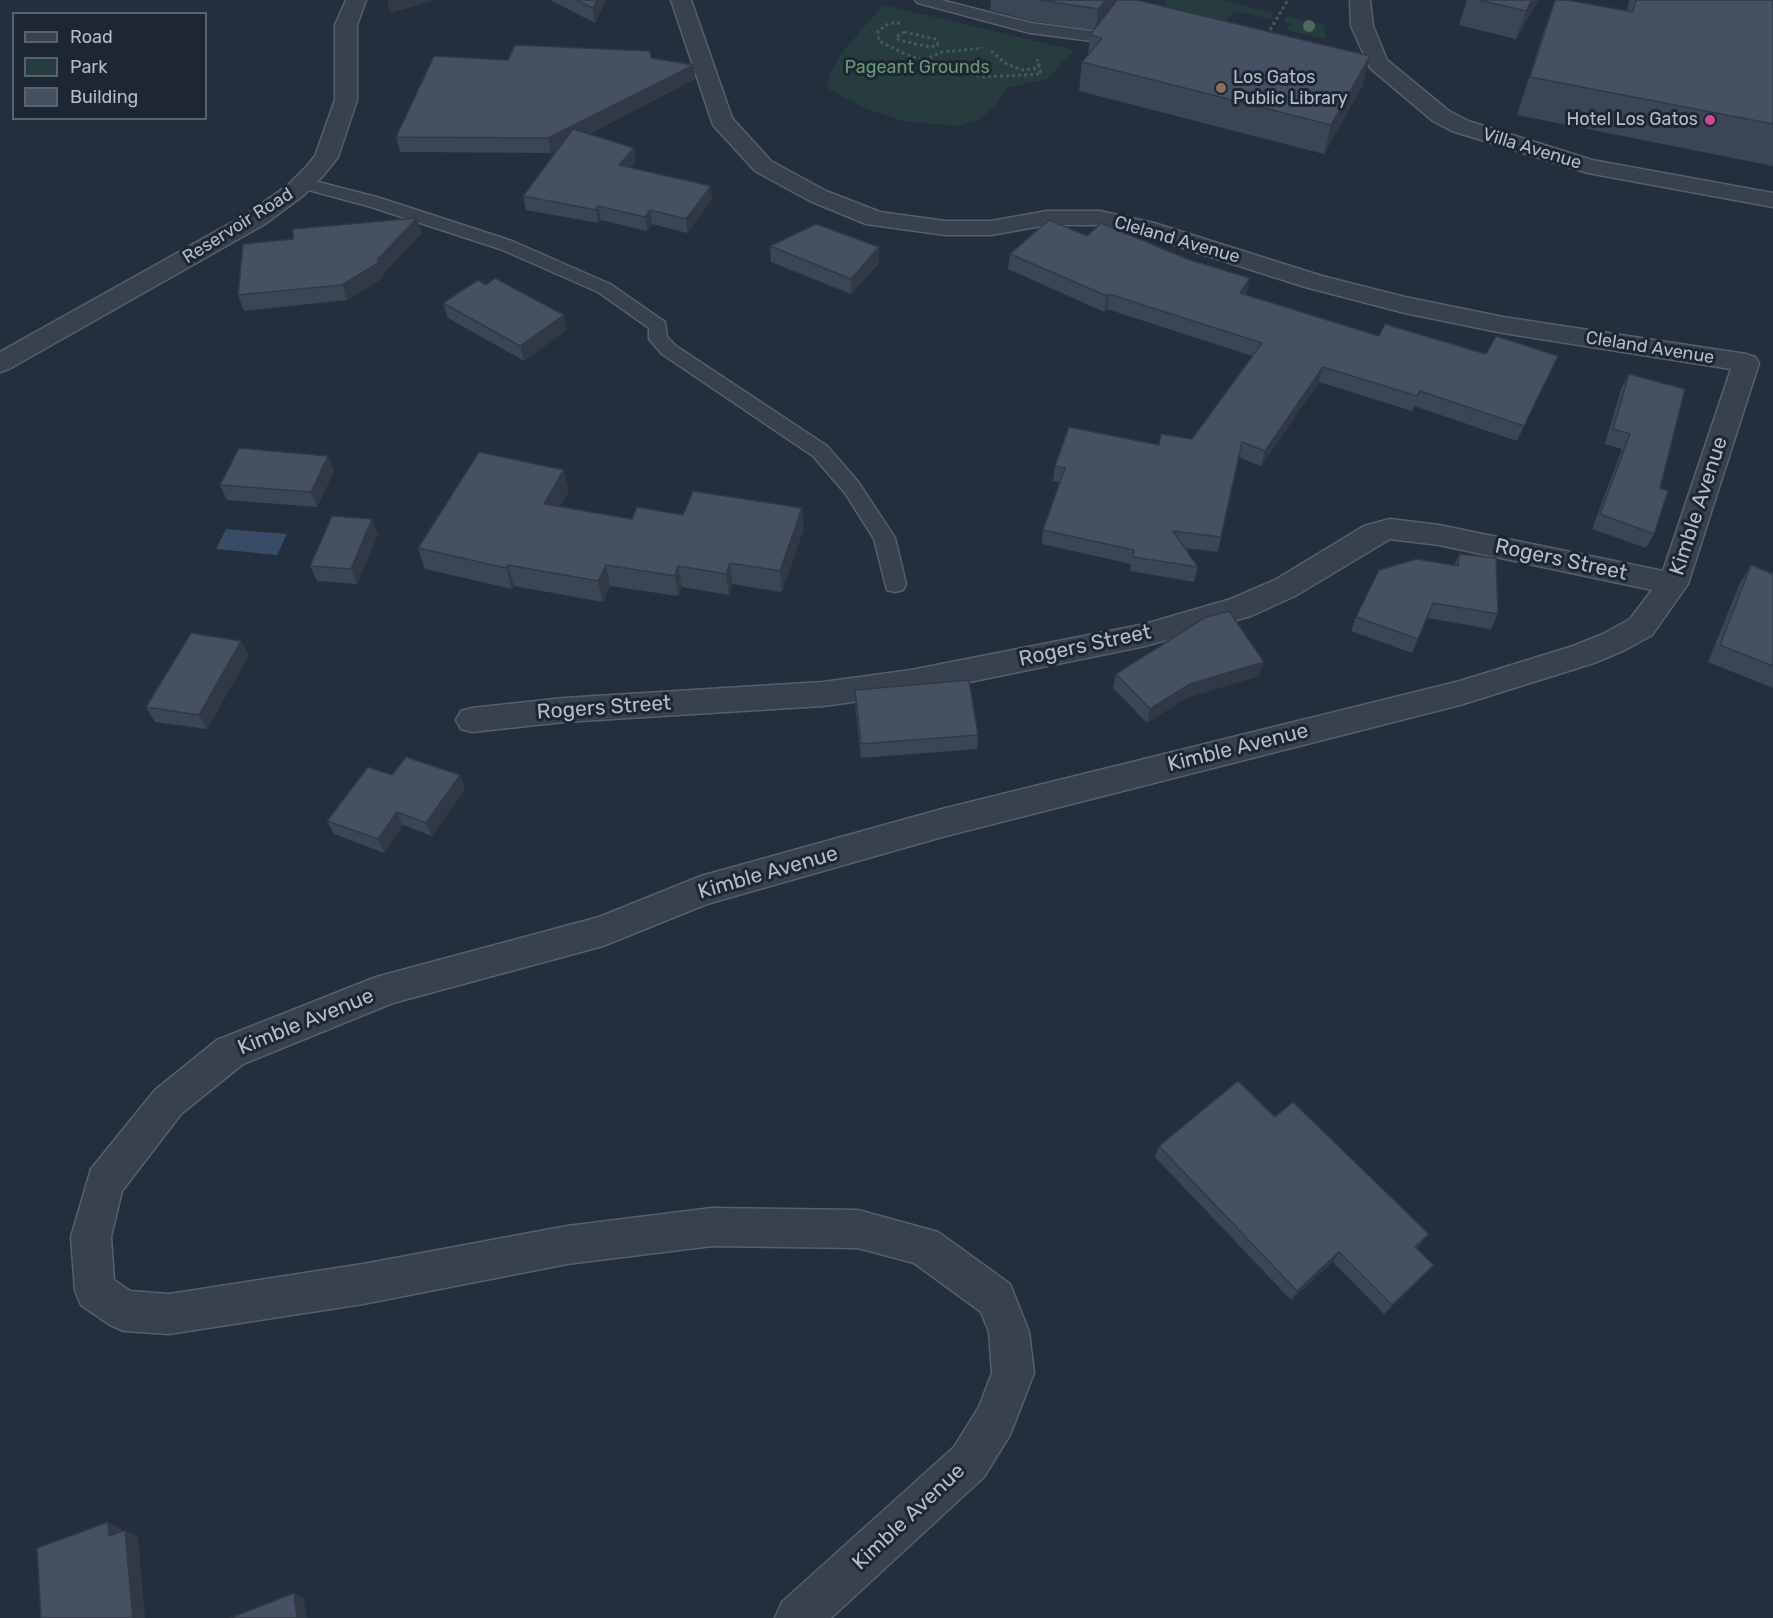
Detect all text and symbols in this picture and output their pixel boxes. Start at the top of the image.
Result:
legend [12,12,207,120]
text: Road [70,26,113,48]
text: Park [70,56,107,78]
park label: Pageant Grounds [844,57,990,79]
place label: Los Gatos Public Library [1233,67,1348,110]
marker: Los Gatos Public Library [1214,81,1228,95]
text: Building [70,86,138,108]
place label: Hotel Los Gatos [1566,109,1698,131]
marker: Hotel Los Gatos [1703,113,1717,127]
street label: Villa Avenue [1480,124,1584,174]
street label: Reservoir Road [179,183,297,269]
street label: Cleland Avenue [1112,212,1242,268]
street label: Cleland Avenue [1584,327,1716,369]
street label: Kimble Avenue [1665,433,1733,579]
street label: Rogers Street [1493,534,1629,586]
street label: Rogers Street [1017,620,1153,672]
street label: Rogers Street [536,691,672,725]
street label: Kimble Avenue [1165,718,1311,778]
street label: Kimble Avenue [695,841,841,905]
street label: Kimble Avenue [234,983,378,1061]
street label: Kimble Avenue [848,1459,970,1575]

